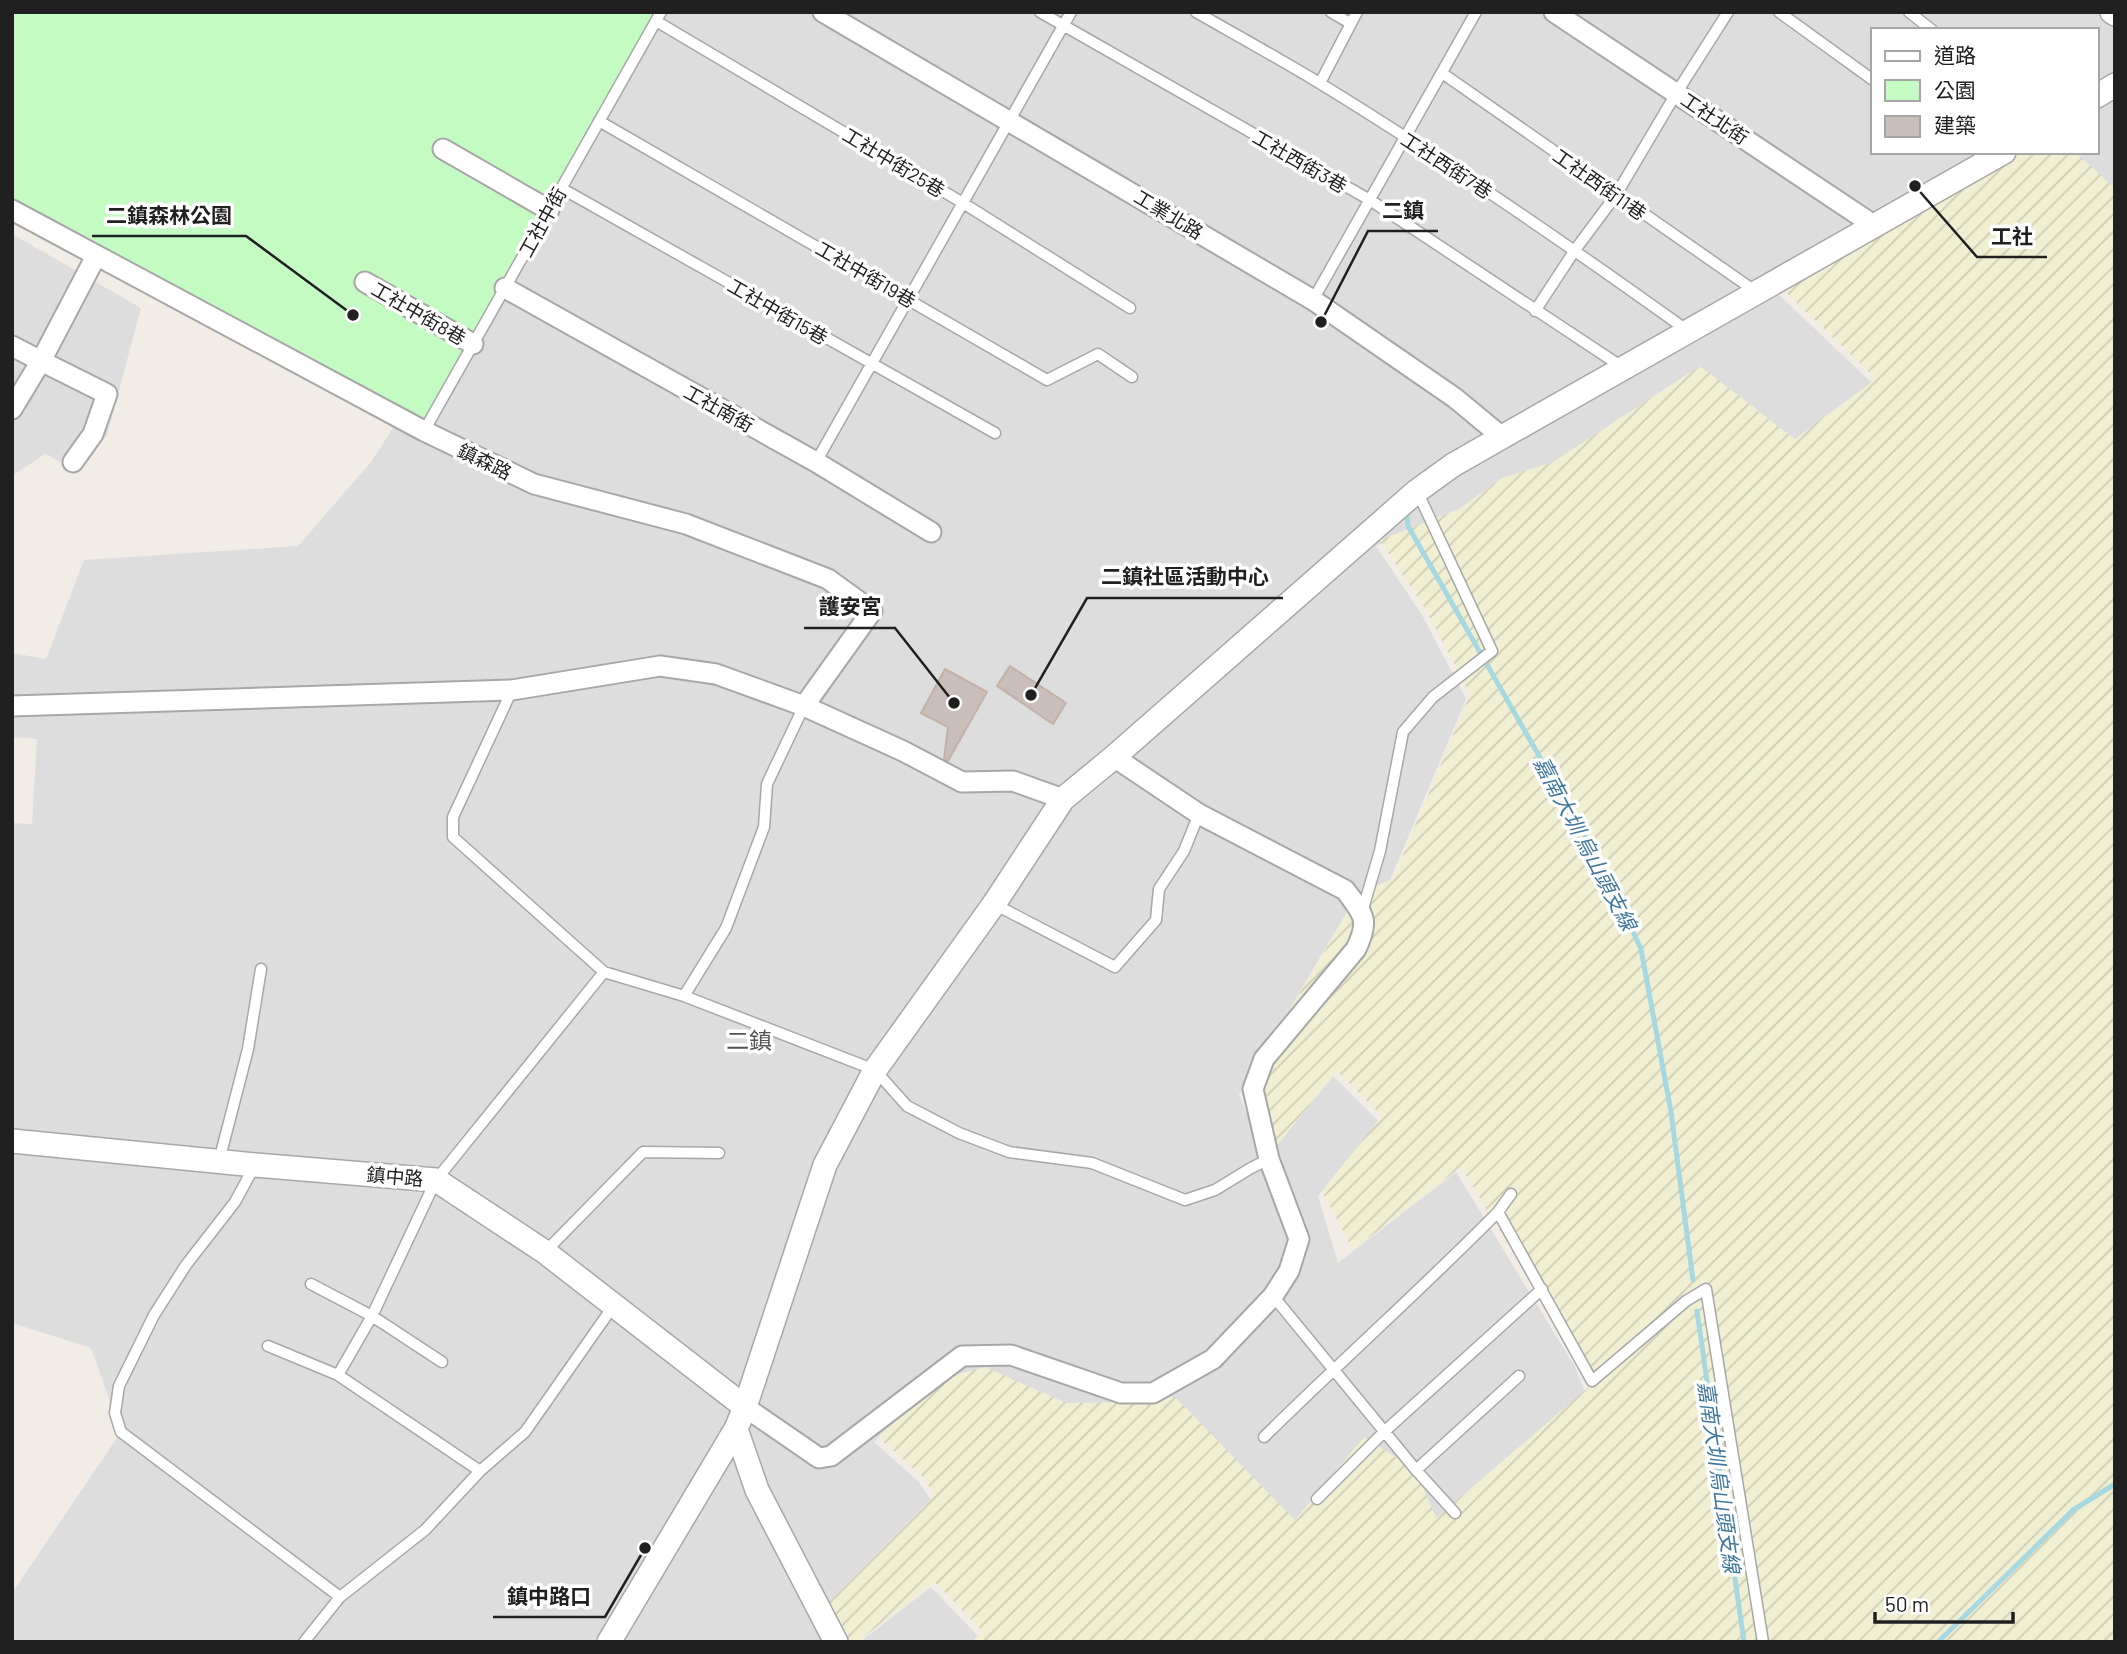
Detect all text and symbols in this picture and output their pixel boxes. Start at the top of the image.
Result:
legend [1871,28,2099,154]
text: 道路 [1934,42,1976,67]
text: 公園 [1934,77,1976,102]
street label: 工社北街 [1677,87,1753,149]
text: 建築 [1934,112,1976,137]
street label: 工社中街25巷 [839,123,949,201]
street label: 工社西街3巷 [1249,125,1351,197]
street label: 工社西街7巷 [1397,127,1497,203]
street label: 工社西街11巷 [1549,144,1651,224]
street label: 工社中街 [514,183,570,261]
street label: 工業北路 [1130,185,1208,243]
callout: 二鎮 [1368,189,1438,231]
callout: 二鎮森林公園 [92,194,246,236]
text: 二鎮 [1382,197,1424,222]
text: 二鎮森林公園 [106,202,232,227]
callout: 工社 [1977,215,2047,257]
text: 工社 [1991,223,2033,248]
street label: 工社中街19巷 [812,236,920,312]
street label: 工社中街15巷 [724,273,832,349]
street label: 工社中街8巷 [368,277,470,349]
street label: 工社南街 [680,380,758,436]
street label: 鎮森路 [454,438,516,484]
callout: 二鎮社區活動中心 [1087,556,1283,598]
text: 二鎮社區活動中心 [1101,563,1269,588]
callout: 護安宮 [804,586,895,628]
text: 護安宮 [819,593,882,618]
water label: 嘉南大圳 烏山頭支線 [1530,752,1643,936]
district label: 二鎮 [726,1026,772,1054]
street label: 鎮中路 [366,1162,424,1190]
water label: 嘉南大圳 烏山頭支線 [1694,1380,1746,1576]
callout: 鎮中路口 [493,1575,605,1617]
scale bar [1875,1580,2013,1624]
text: 鎮中路口 [507,1583,591,1608]
text: 50 m [1885,1591,1929,1616]

